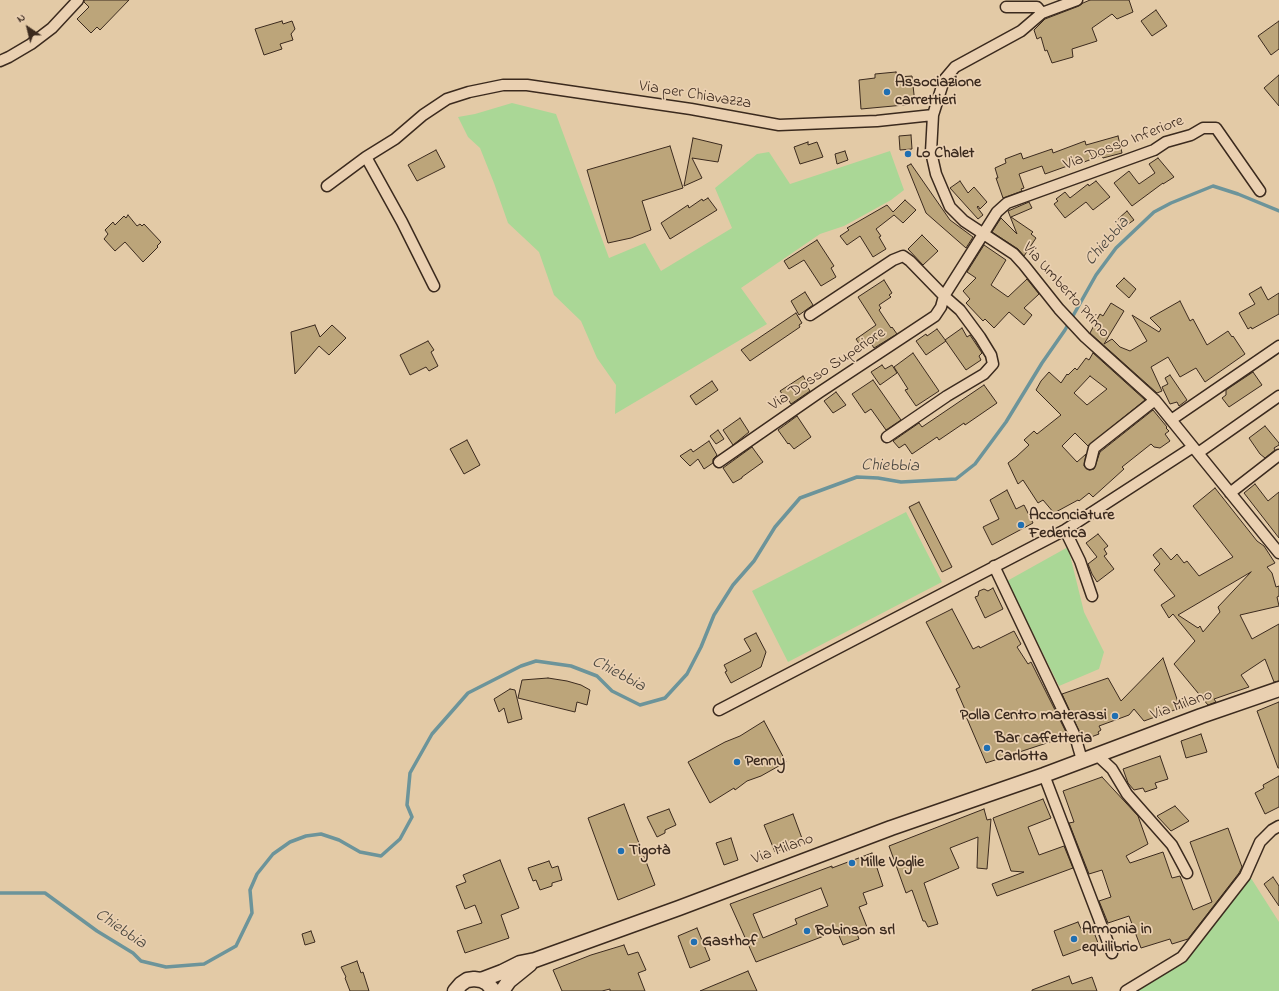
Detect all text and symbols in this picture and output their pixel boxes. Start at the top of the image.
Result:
north arrow [8,8,48,48]
text: N [13,9,29,27]
place label: Associazione carrettieri [895,73,981,111]
street label: Via per Chiavazza [637,78,753,114]
marker: Associazione carrettieri [882,87,892,97]
street label: Via Dosso Inferiore [1061,112,1187,176]
place label: Lo Chalet [916,144,974,164]
marker: Lo Chalet [903,149,913,159]
water label: Chiebbia [1081,214,1135,270]
street label: Via Umberto Primo [1017,239,1113,343]
street label: Via Dosso Superiore [766,324,890,416]
water label: Chiebbia [861,456,919,478]
place label: Acconciature Federica [1029,506,1115,544]
marker: Acconciature Federica [1016,520,1026,530]
water label: Chiebbia [588,652,648,698]
street label: Via Milano [1149,686,1215,726]
place label: Polla Centro materassi [960,706,1107,726]
marker: Polla Centro materassi [1110,711,1120,721]
place label: Bar caffetteria Carlotta [995,729,1092,767]
marker: Bar caffetteria Carlotta [982,743,992,753]
place label: Penny [745,752,785,772]
marker: Penny [732,757,742,767]
street label: Via Milano [750,830,816,870]
place label: Tigotà [629,841,670,861]
marker: Tigotà [616,846,626,856]
place label: Mille Voglie [860,853,924,873]
marker: Mille Voglie [847,858,857,868]
water label: Chiebbia [90,905,150,955]
place label: Armonia in equilibrio [1082,920,1152,958]
place label: Robinson srl [815,921,895,941]
marker: Robinson srl [802,926,812,936]
place label: Gasthof [702,932,758,952]
marker: Armonia in equilibrio [1069,934,1079,944]
marker: Gasthof [689,937,699,947]

